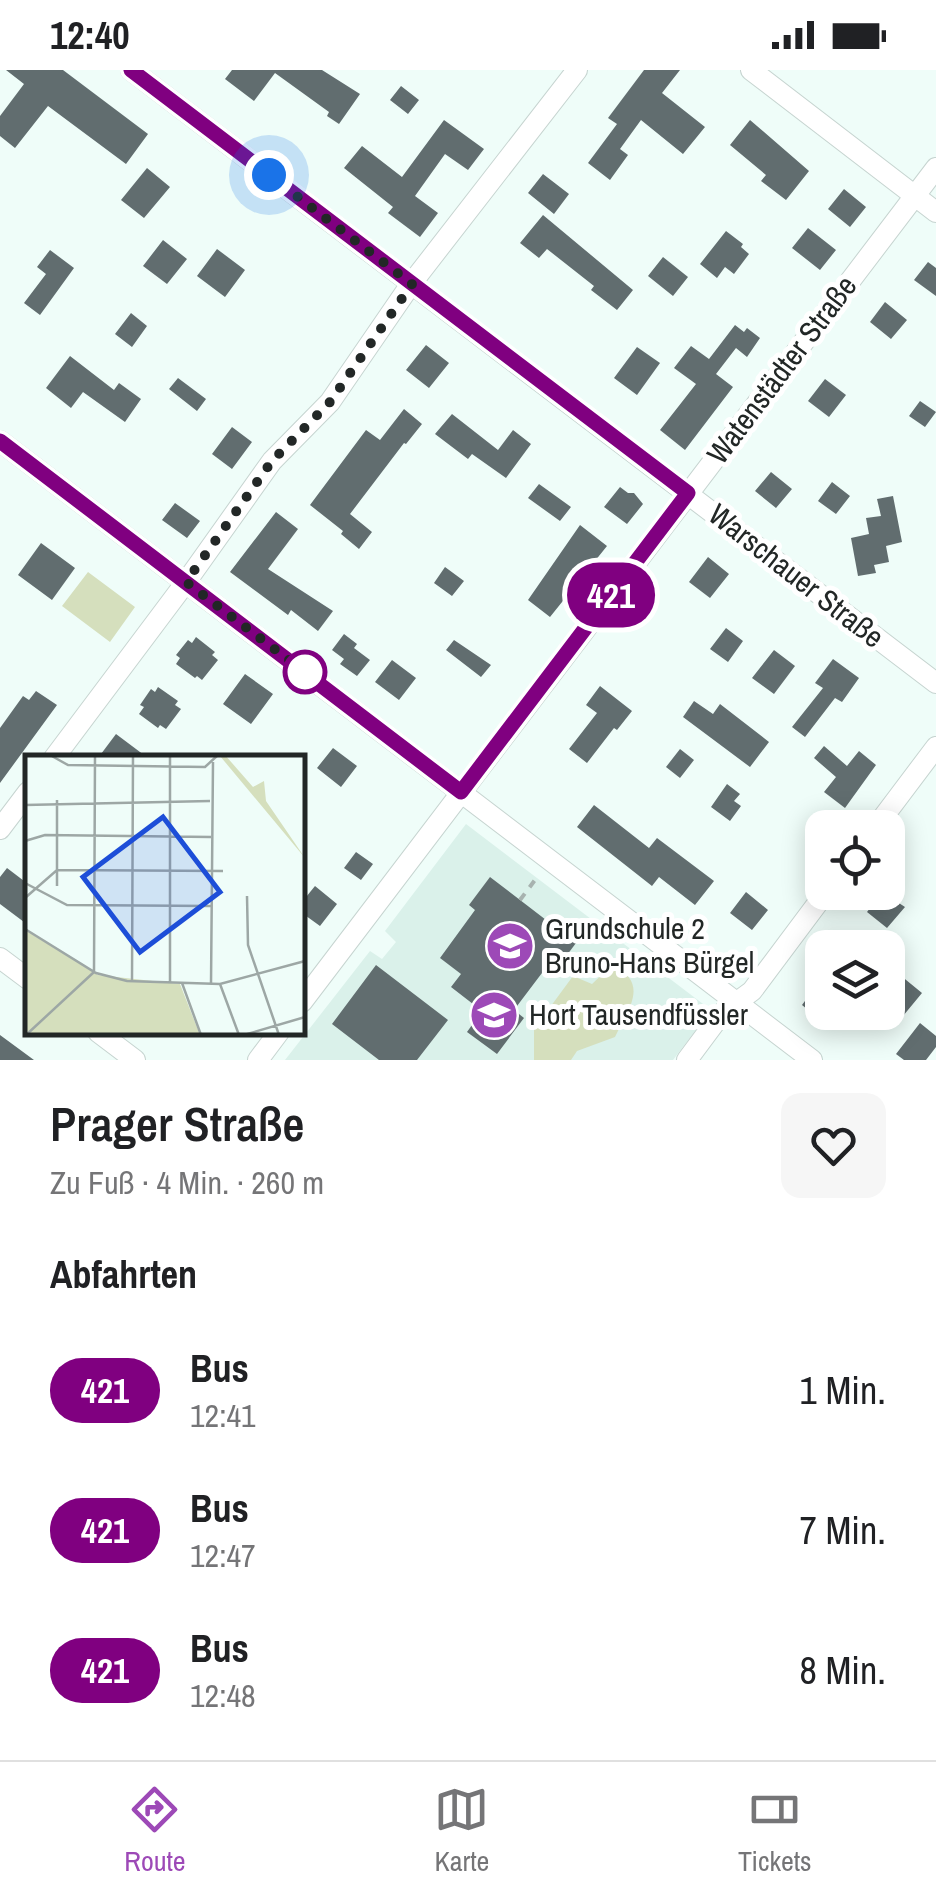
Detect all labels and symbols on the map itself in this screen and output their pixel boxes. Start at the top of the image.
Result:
your location [244,150,294,200]
street label: Watenstädter Straße [697,267,865,472]
street label: Warschauer Straße [701,494,893,656]
line badge: 421 [554,562,668,628]
unlabelled marker [284,651,326,693]
inset map [25,755,305,1035]
place label: Grundschule 2 Bruno-Hans Bürgel [545,908,754,982]
school or university icon: Grundschule 2 Bruno-Hans Bürgel [484,920,536,972]
school or university icon: Hort Tausendfüssler [468,989,520,1041]
place label: Hort Tausendfüssler [529,994,749,1034]

